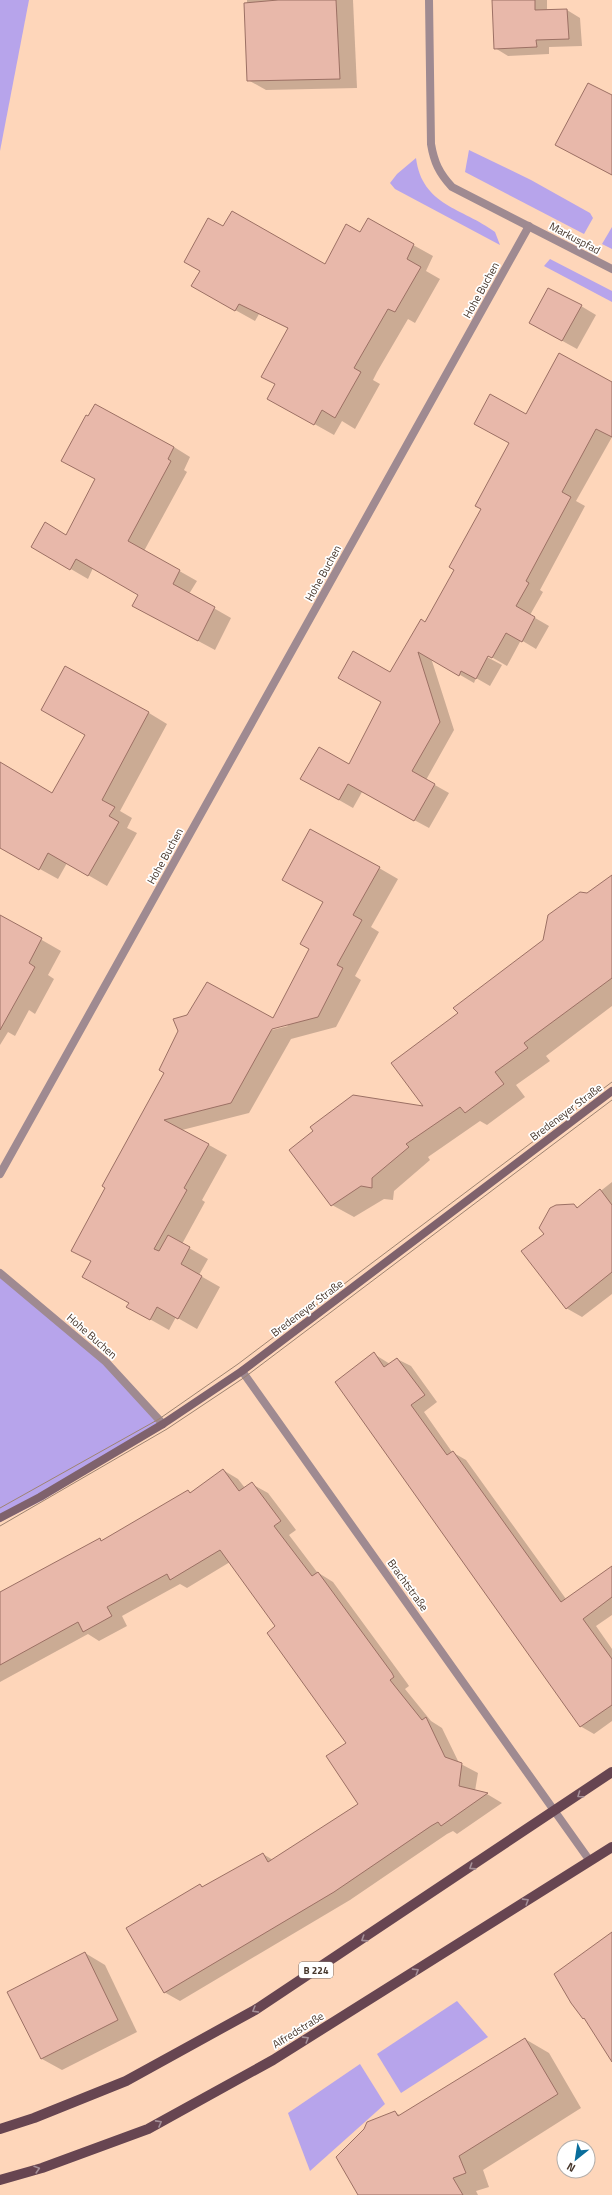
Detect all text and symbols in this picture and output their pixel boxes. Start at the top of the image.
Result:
street label: Markuspfad [547,218,603,258]
street label: Hohe Buchen [459,259,503,321]
street label: Hohe Buchen [301,542,345,604]
street label: Hohe Buchen [143,825,187,887]
street label: Bredeneyer Straße [527,1079,606,1144]
street label: Bredeneyer Straße [268,1275,347,1340]
street label: Hohe Buchen [63,1310,121,1362]
street label: Brachtstraße [384,1556,433,1615]
one-way arrow [577,1790,584,1798]
one-way arrow [469,1862,476,1870]
one-way arrow [522,1899,529,1906]
one-way arrow [361,1934,368,1941]
road number: B 224 [299,1962,333,1978]
one-way arrow [412,1968,419,1975]
one-way arrow [252,2005,259,2013]
street label: Alfredstraße [269,2008,327,2052]
one-way arrow [302,2037,309,2044]
one-way arrow [155,2121,162,2128]
north arrow [556,2139,596,2179]
text: N [564,2159,578,2176]
one-way arrow [34,2165,41,2174]

